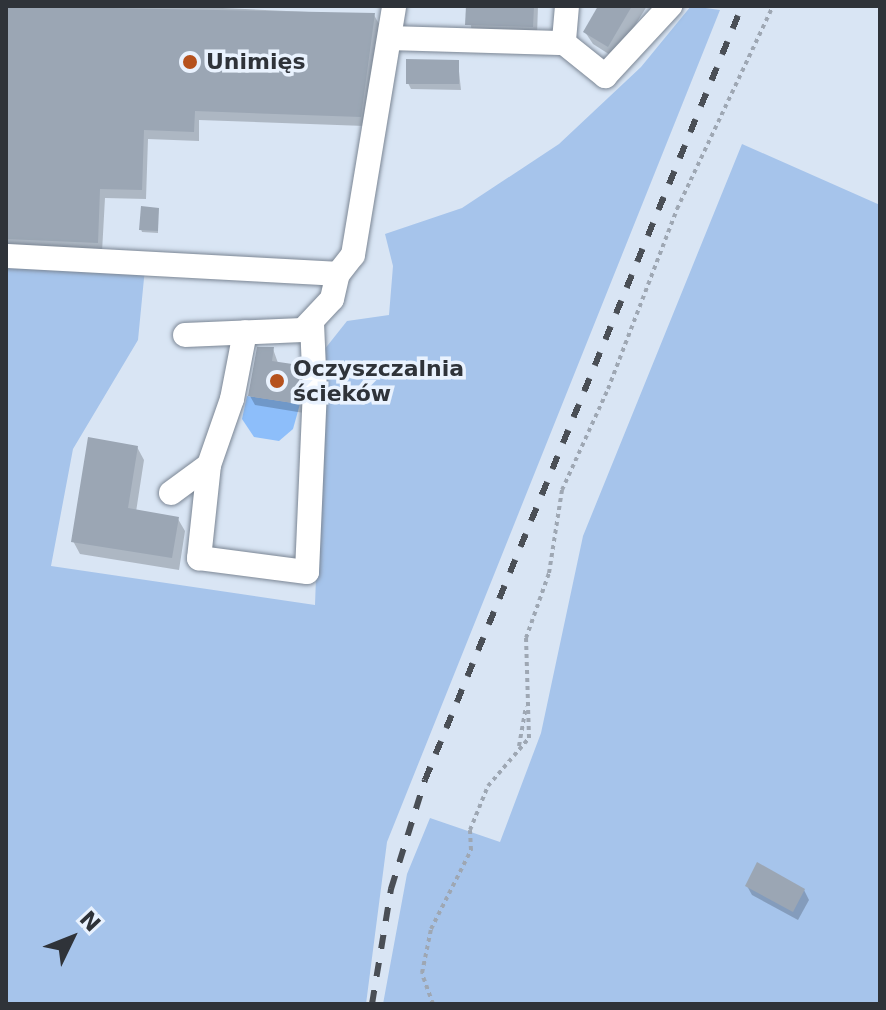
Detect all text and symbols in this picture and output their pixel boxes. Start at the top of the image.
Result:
place label: Unimięs [206,49,306,75]
marker: Unimięs [181,53,199,71]
place label: Oczyszczalnia ścieków [293,355,464,406]
marker: Oczyszczalnia ścieków [268,372,286,390]
north arrow [32,898,112,978]
text: N [74,906,105,937]

